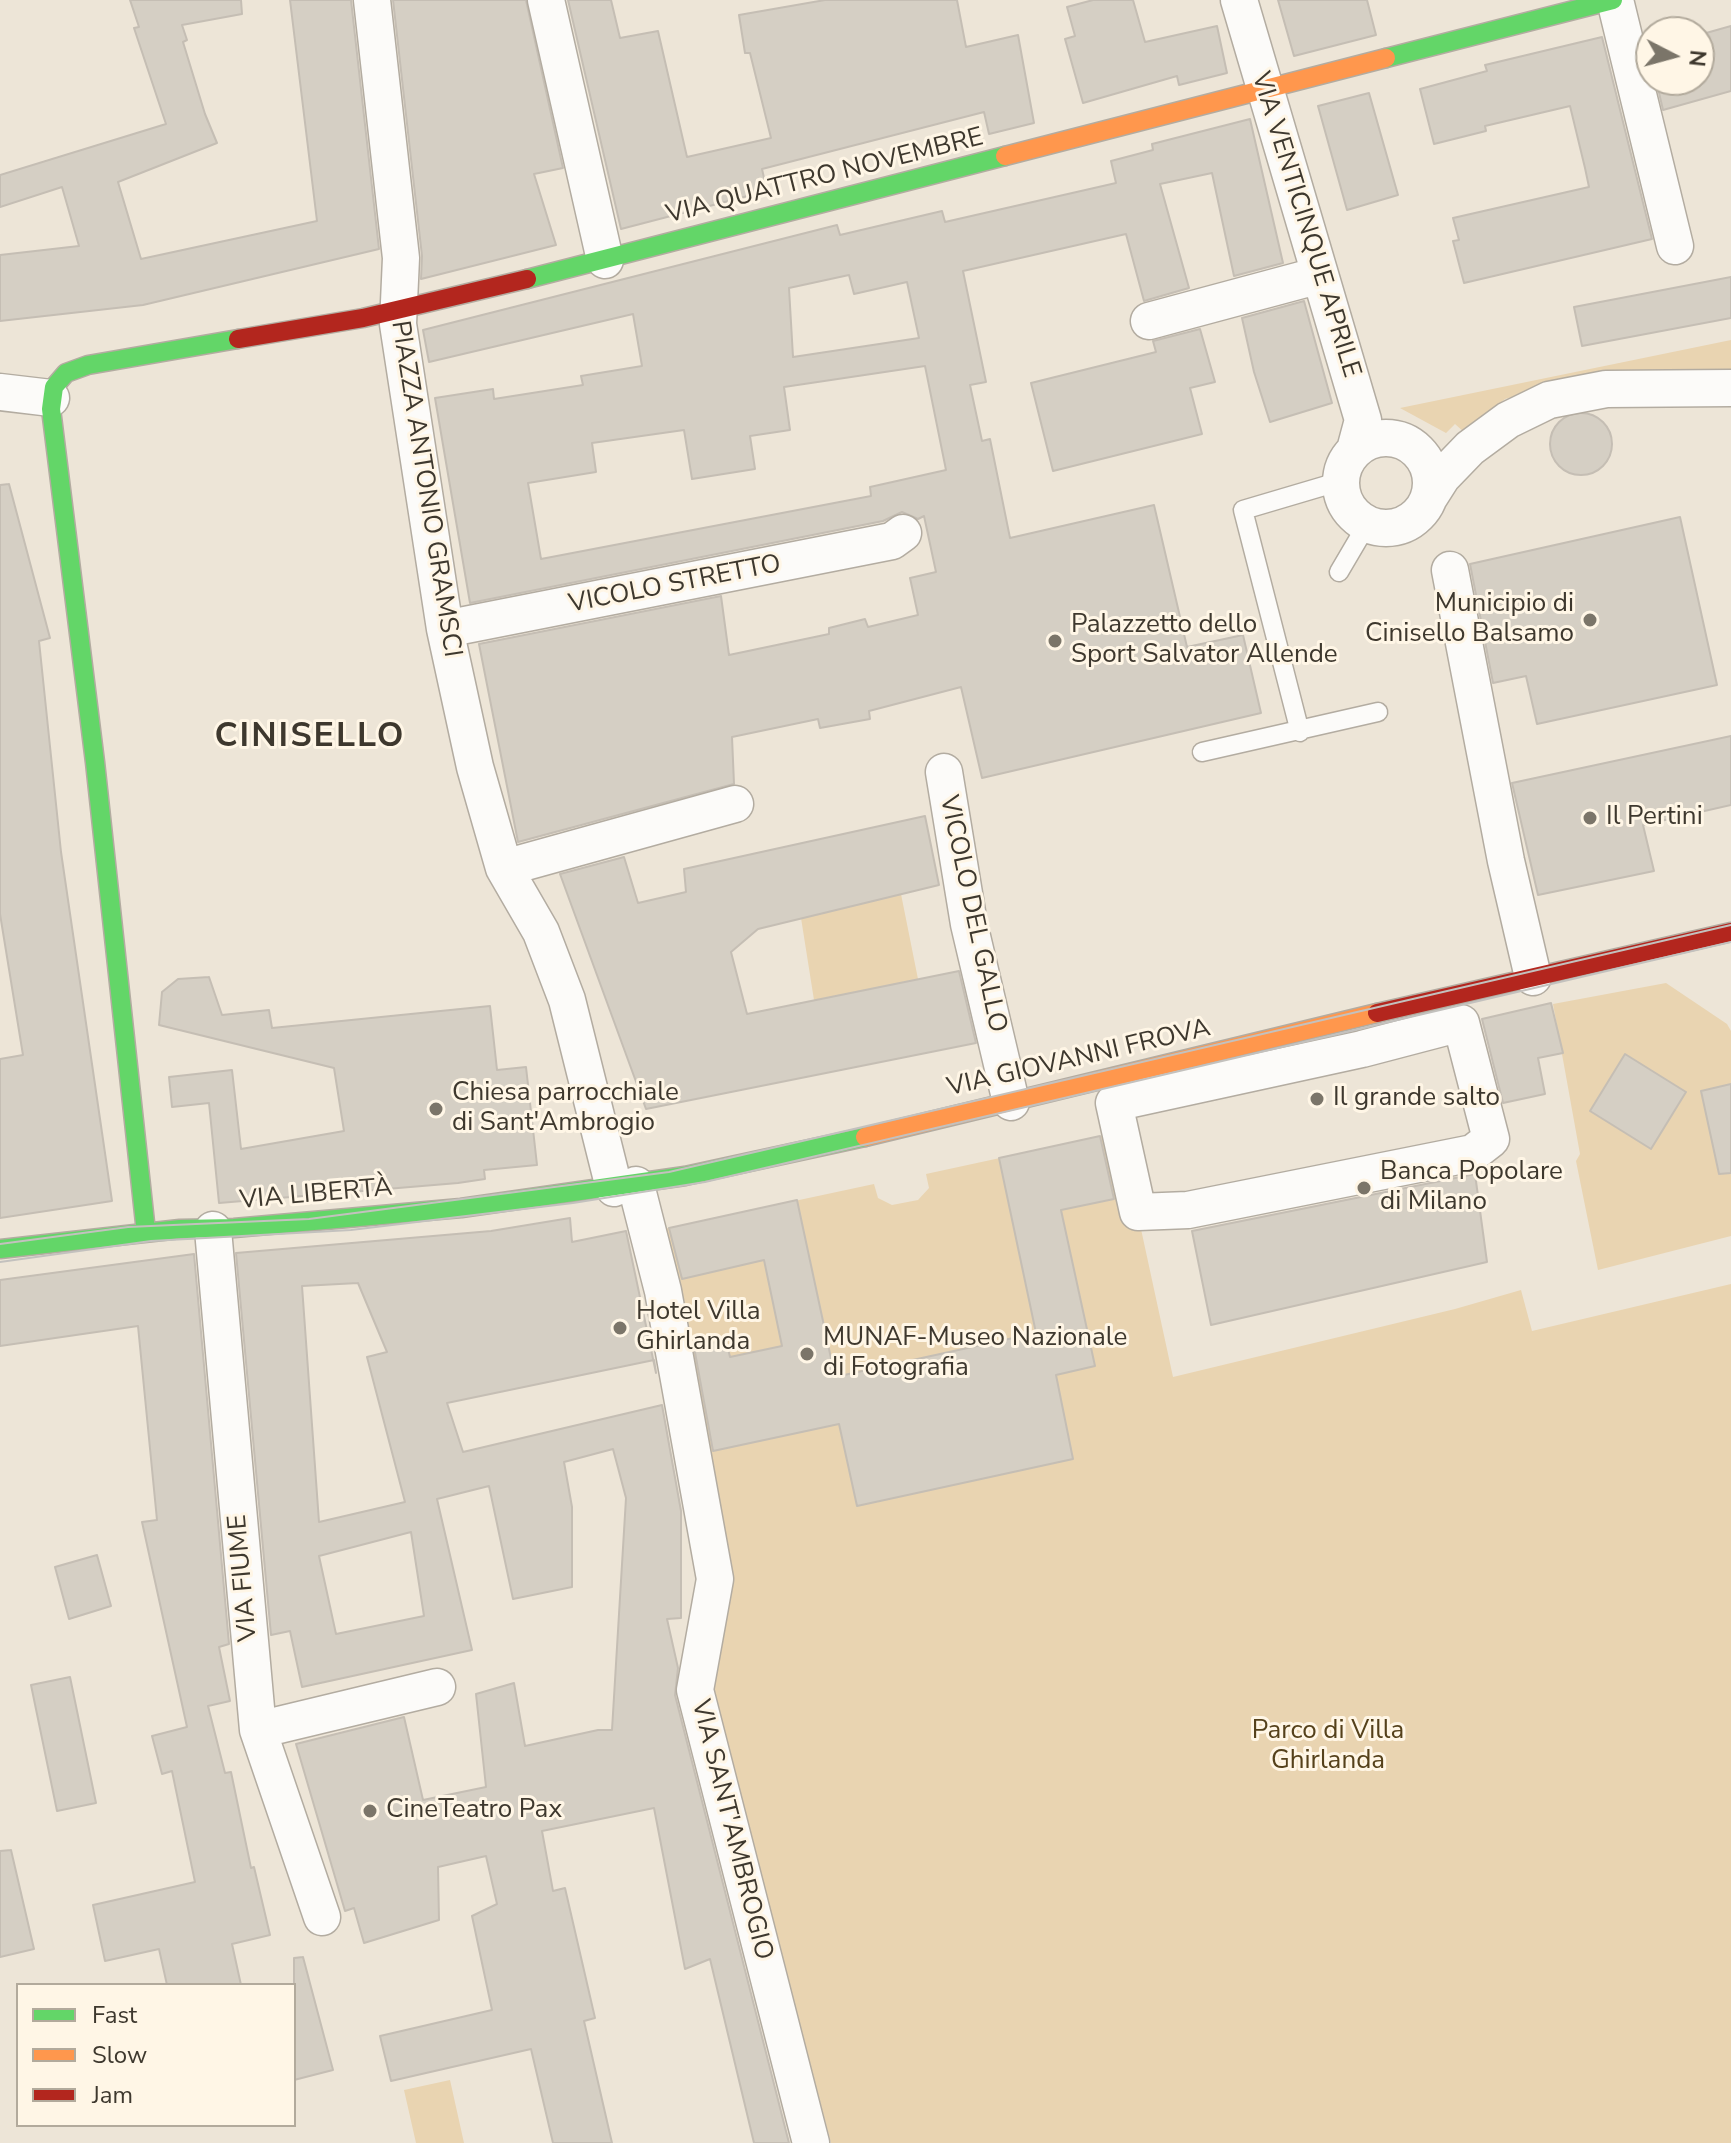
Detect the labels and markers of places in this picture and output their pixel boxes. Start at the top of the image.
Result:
place label: Municipio di Cinisello Balsamo [1365,589,1574,650]
place label: Palazzetto dello Sport Salvator Allende [1071,610,1338,672]
marker: Municipio di Cinisello Balsamo [1581,611,1599,629]
marker: Palazzetto dello Sport Salvator Allende [1046,632,1064,650]
place label: Il Pertini [1606,802,1703,834]
marker: Il Pertini [1581,809,1599,827]
place label: Chiesa parrocchiale di Sant'Ambrogio [452,1078,679,1140]
place label: Il grande salto [1333,1083,1500,1115]
marker: Il grande salto [1308,1090,1326,1108]
marker: Chiesa parrocchiale di Sant'Ambrogio [427,1100,445,1118]
place label: Banca Popolare di Milano [1380,1157,1563,1218]
marker: Banca Popolare di Milano [1355,1179,1373,1197]
place label: Hotel Villa Ghirlanda [636,1297,760,1358]
marker: Hotel Villa Ghirlanda [611,1319,629,1337]
place label: MUNAF-Museo Nazionale di Fotografia [823,1323,1127,1384]
marker: MUNAF-Museo Nazionale di Fotografia [798,1345,816,1363]
place label: CineTeatro Pax [386,1795,562,1827]
marker: CineTeatro Pax [361,1802,379,1820]

